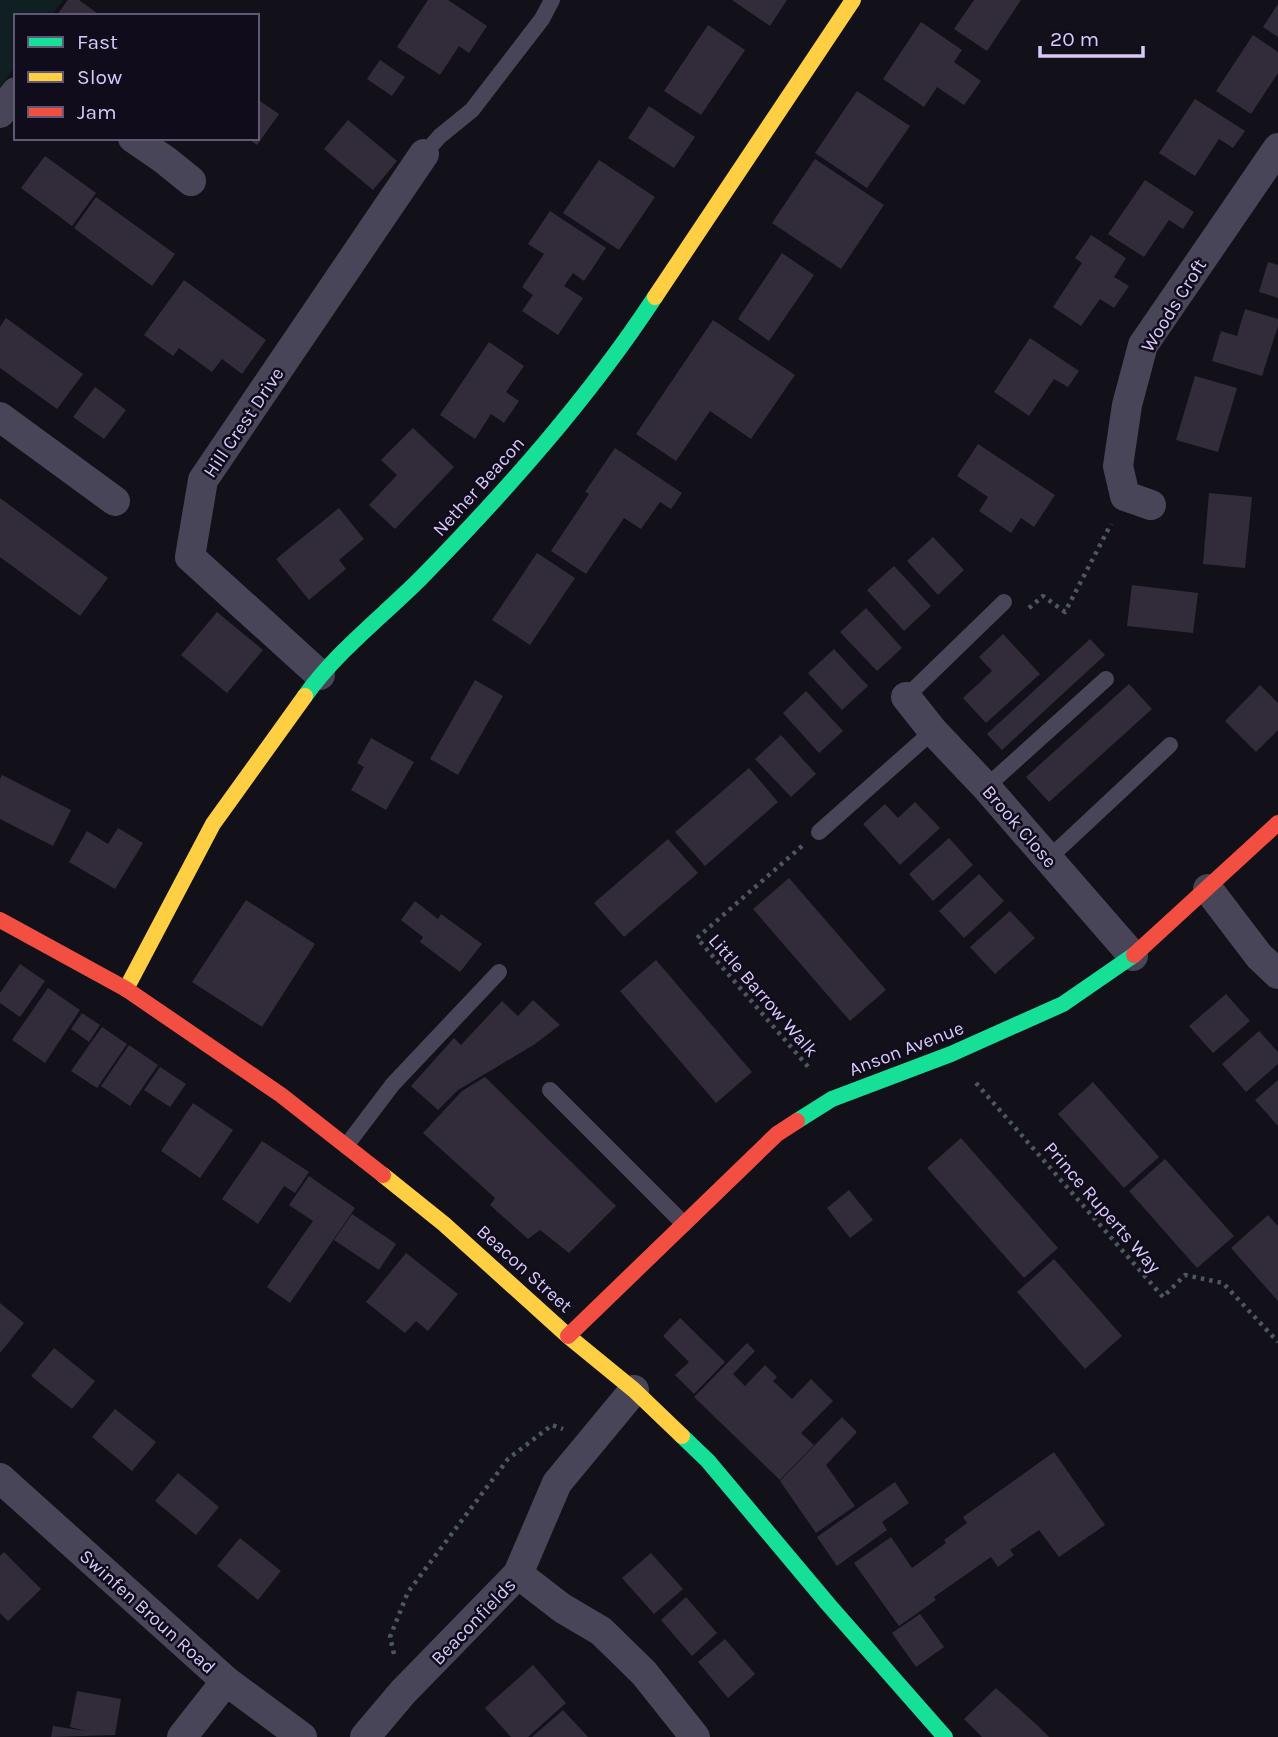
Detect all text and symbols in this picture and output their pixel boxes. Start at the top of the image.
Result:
legend [14,14,259,140]
scale bar [1040,14,1143,58]
text: 20 m [1050,27,1099,51]
text: Fast [77,30,118,54]
text: Slow [77,65,122,89]
text: Jam [77,100,117,124]
street label: Woods Croft [1137,255,1211,356]
street label: Hill Crest Drive [199,363,289,482]
street label: Nether Beacon [428,432,529,541]
street label: Brook Close [978,781,1061,872]
street label: Little Barrow Walk [704,930,823,1062]
street label: Anson Avenue [846,1017,967,1081]
street label: Prince Ruperts Way [1039,1137,1165,1278]
street label: Beacon Street [472,1220,576,1317]
street label: Swinfen Broun Road [75,1545,220,1678]
street label: Beaconfields [427,1574,521,1670]

